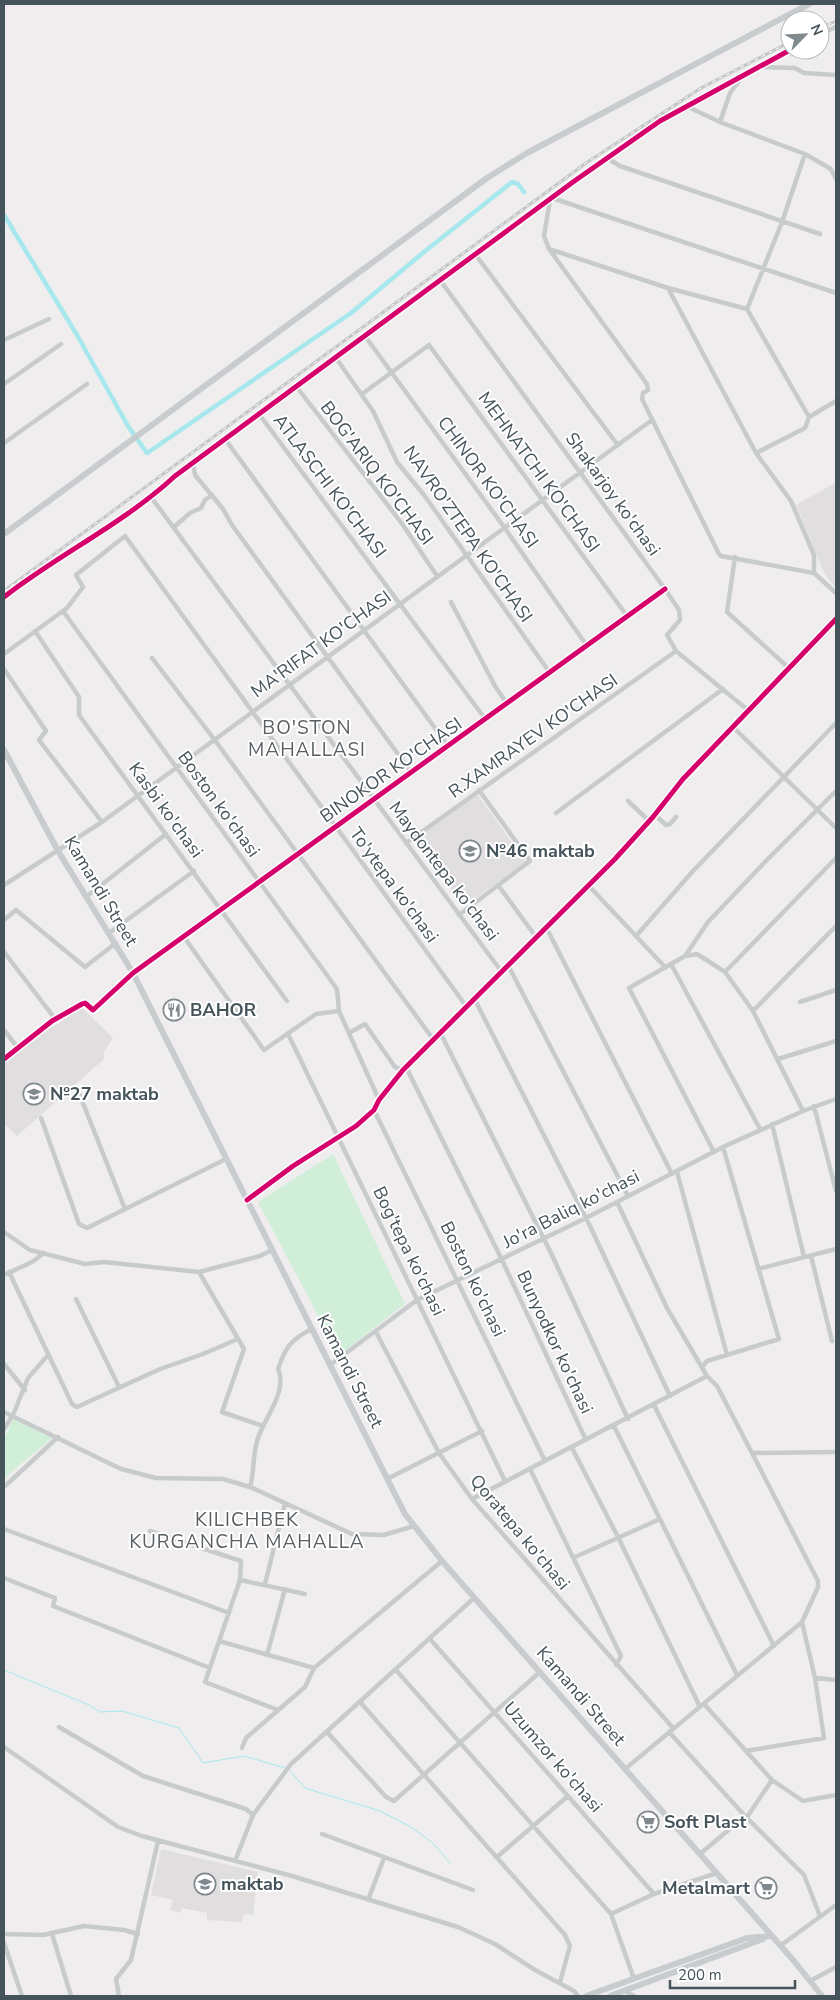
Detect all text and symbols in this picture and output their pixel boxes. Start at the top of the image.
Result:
north arrow [780,10,830,60]
text: N [806,21,827,39]
street label: MEHNATCHI KO'CHASI [473,387,605,557]
street label: BOG'ARIQ KO'CHASI [315,396,439,550]
street label: ATLASCHI KO'CHASI [268,409,392,563]
street label: CHINOR KO'CHASI [432,411,544,553]
street label: Shakarjoy ko'chasi [560,427,666,561]
street label: NAVRO'ZTEPA KO'CHASI [398,441,538,627]
street label: MA'RIFAT KO'CHASI [246,585,396,703]
street label: R.XAMRAYEV KO'CHASI [444,668,622,804]
street label: BINOKOR KO'CHASI [315,712,467,828]
district label: BO'STON MAHALLASI [248,715,366,763]
street label: Boston ko'chasi [172,746,266,862]
street label: Kasbi ko'chasi [123,757,209,863]
street label: Maydontepa ko'chasi [384,796,504,946]
street label: To'ytepa ko'chasi [344,823,444,947]
street label: Kamandi Street [59,832,144,951]
school or university icon: №46 maktab [458,839,482,863]
place label: №46 maktab [486,839,595,863]
restaurant icon: BAHOR [162,998,186,1022]
place label: BAHOR [190,998,257,1022]
school or university icon: №27 maktab [22,1082,46,1106]
place label: №27 maktab [50,1082,159,1106]
street label: Jo'ra Baliq ko'chasi [498,1164,643,1254]
street label: Bog'tepa ko'chasi [367,1182,451,1320]
street label: Boston ko'chasi [435,1217,511,1341]
street label: Bunyodkor ko'chasi [511,1266,599,1418]
street label: Kamandi Street [311,1310,389,1432]
street label: Qoratepa ko'chasi [465,1469,575,1595]
district label: KILICHBEK KURGANCHA MAHALLA [129,1507,365,1555]
street label: Kamandi Street [531,1641,631,1751]
street label: Uzumzor ko'chasi [498,1696,608,1818]
supermarket icon: Soft Plast [636,1810,660,1834]
place label: Soft Plast [664,1810,746,1834]
school or university icon: maktab [193,1872,217,1896]
place label: maktab [221,1872,284,1896]
place label: Metalmart [662,1876,750,1900]
supermarket icon: Metalmart [754,1876,778,1900]
scale bar [670,1958,795,1990]
text: 200 m [678,1965,722,1985]

